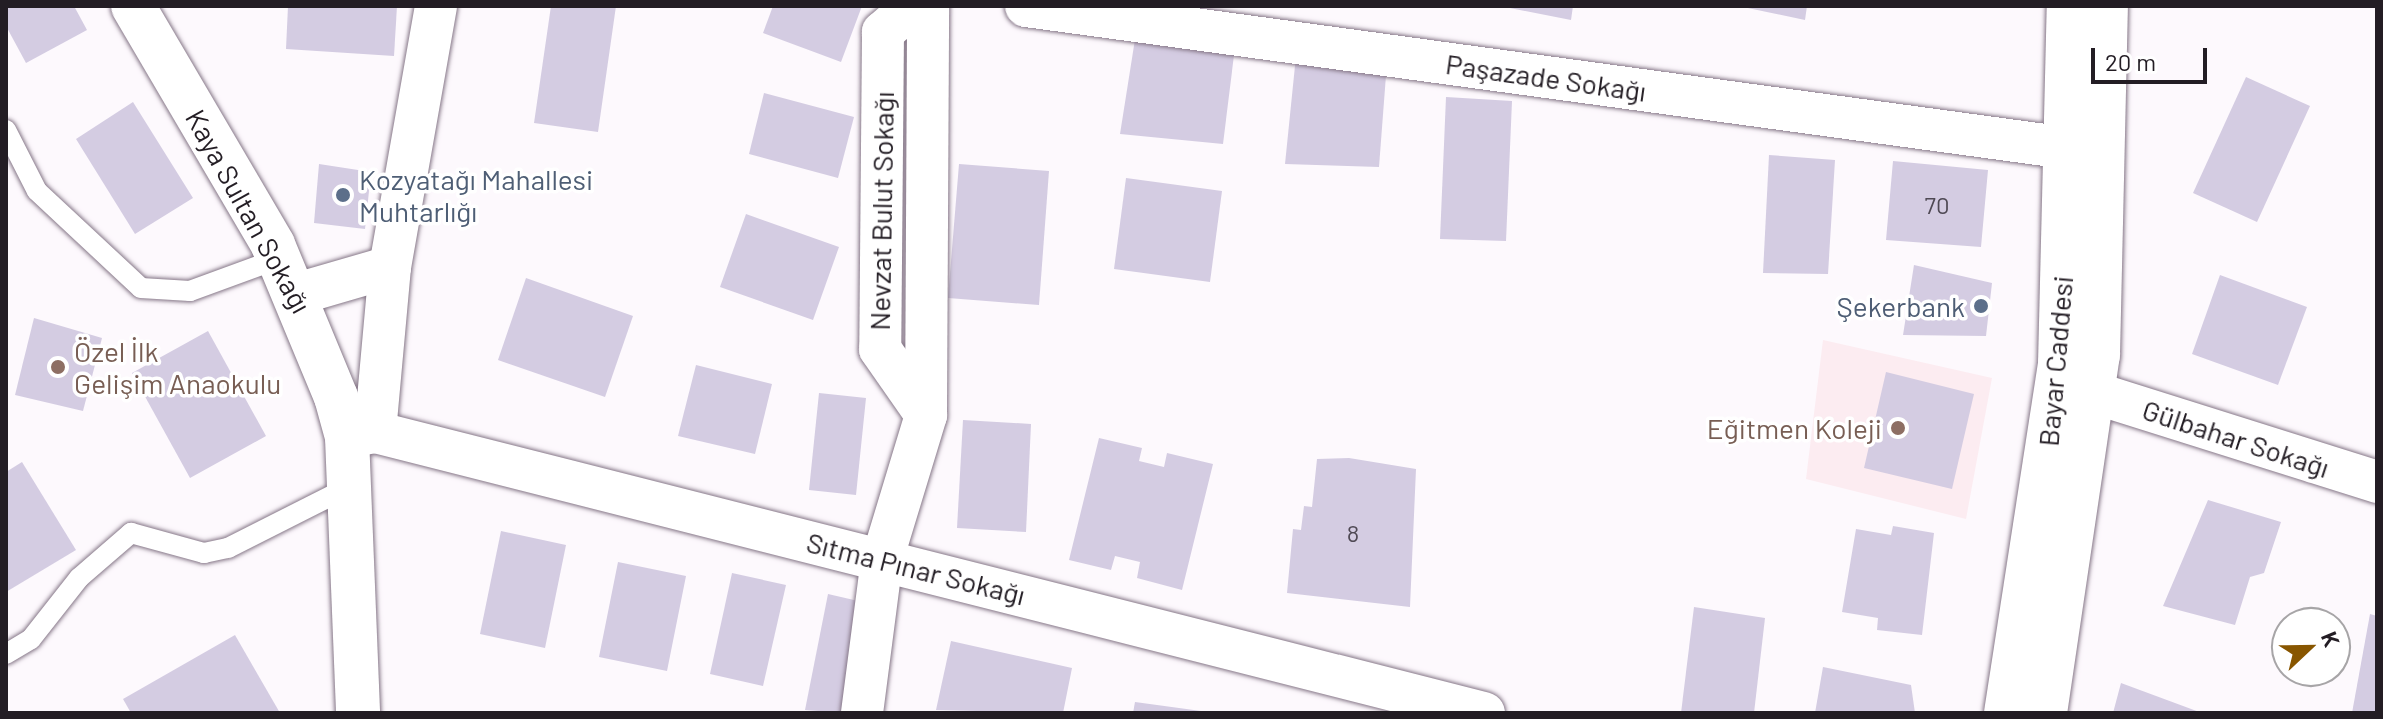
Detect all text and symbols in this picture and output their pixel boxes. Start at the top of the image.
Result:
scale bar [2095,32,2211,82]
street label: Paşazade Sokağı [1444,46,1648,108]
text: 20 m [2105,47,2156,76]
street label: Nevzat Bulut Sokağı [862,91,900,331]
street label: Kaya Sultan Sokağı [179,103,319,319]
place label: Kozyatağı Mahallesi Muhtarlığı [359,162,593,228]
marker: Kozyatağı Mahallesi Muhtarlığı [334,186,352,204]
house number: 70 [1925,191,1949,219]
street label: Bayar Caddesi [2031,274,2079,448]
place label: Şekerbank [1836,289,1965,323]
marker: Şekerbank [1972,297,1990,315]
place label: Özel İlk Gelişim Anaokulu [74,334,281,400]
marker: Özel İlk Gelişim Anaokulu [49,358,67,376]
street label: Gülbahar Sokağı [2138,392,2334,484]
place label: Eğitmen Koleji [1707,411,1882,445]
marker: Eğitmen Koleji [1889,419,1907,437]
house number: 8 [1347,519,1359,547]
street label: Sıtma Pınar Sokağı [803,525,1029,611]
north arrow [2271,607,2351,687]
text: K [2317,627,2346,650]

